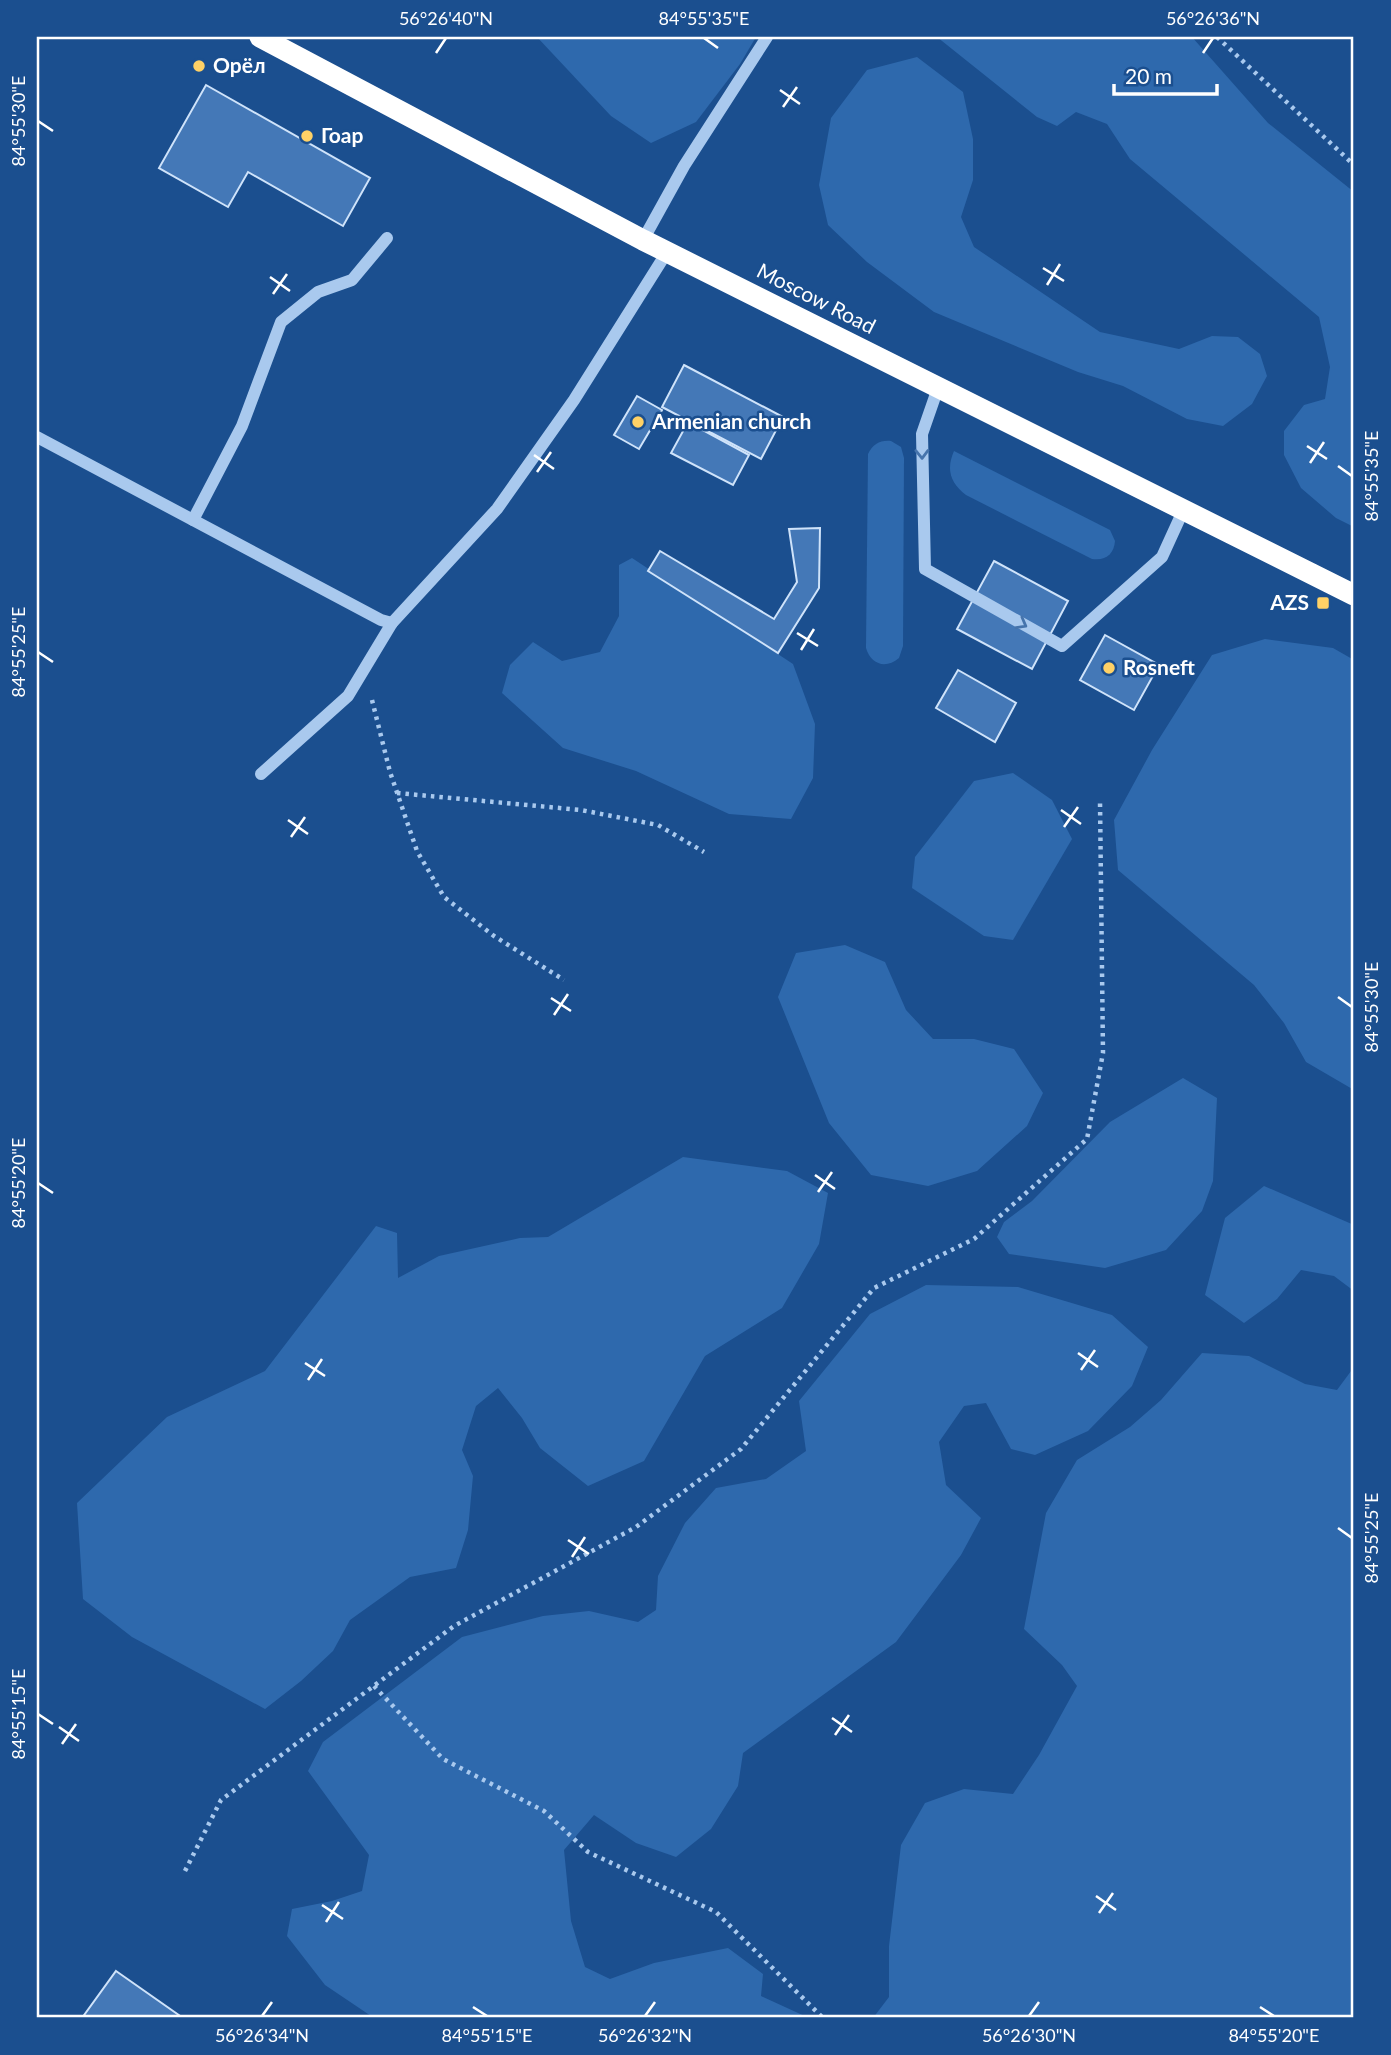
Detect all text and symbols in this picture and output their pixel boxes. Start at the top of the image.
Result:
text: 56°26'40"N [399,7,493,29]
text: 84°55'35"E [659,7,749,29]
text: 56°26'36"N [1166,7,1260,29]
place label: Орёл [213,52,265,77]
scale bar [1114,52,1218,96]
marker: Орёл [191,58,207,74]
text: 20 m [1125,63,1172,88]
text: 84°55'30"E [7,76,29,166]
place label: Гоар [321,122,364,147]
marker: Гоар [299,128,315,144]
street label: Moscow Road [753,257,880,338]
place label: Armenian church [651,408,811,433]
marker: Armenian church [630,414,646,430]
text: 84°55'35"E [1360,431,1382,521]
one-way arrow [915,449,930,460]
place label: AZS [1269,589,1309,614]
marker: AZS [1315,595,1331,611]
text: 84°55'25"E [7,607,29,697]
one-way arrow [1015,616,1028,629]
place label: Rosneft [1123,654,1195,679]
marker: Rosneft [1101,660,1117,676]
text: 84°55'30"E [1360,962,1382,1052]
text: 84°55'20"E [7,1138,29,1228]
text: 84°55'25"E [1360,1493,1382,1583]
text: 84°55'15"E [7,1669,29,1759]
text: 56°26'34"N [215,2024,309,2046]
text: 84°55'15"E [442,2024,532,2046]
text: 56°26'32"N [598,2024,692,2046]
text: 56°26'30"N [982,2024,1076,2046]
text: 84°55'20"E [1229,2024,1319,2046]

